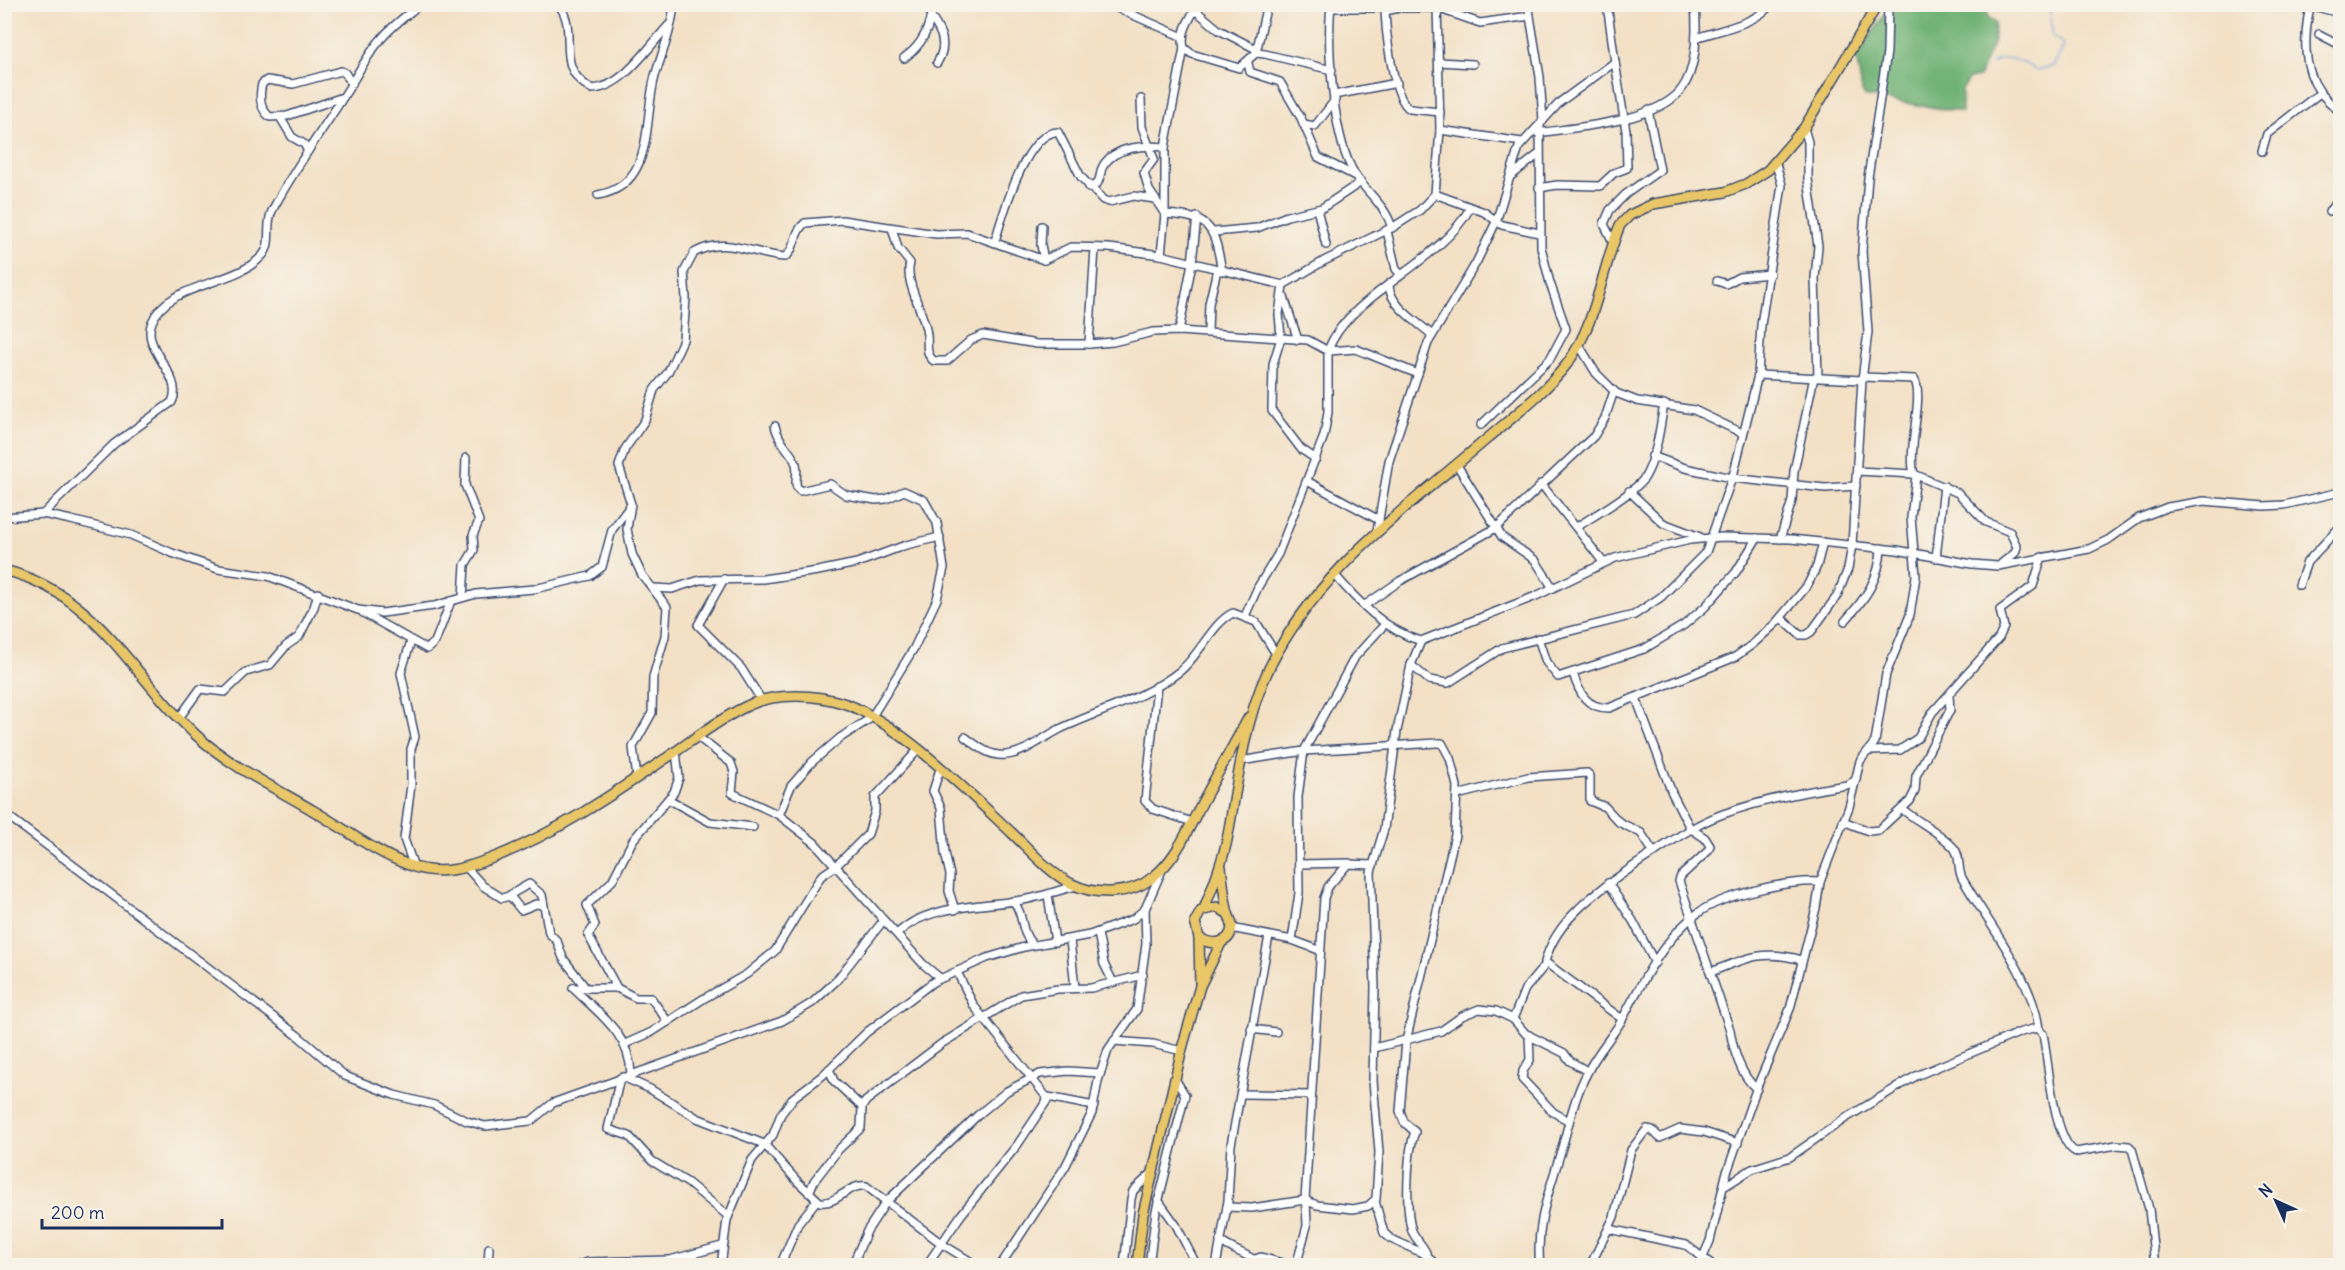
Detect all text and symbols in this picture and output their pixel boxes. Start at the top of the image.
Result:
north arrow [2246,1171,2306,1231]
text: N [2254,1179,2276,1201]
scale bar [42,1192,222,1230]
text: 200 m [51,1201,105,1224]

